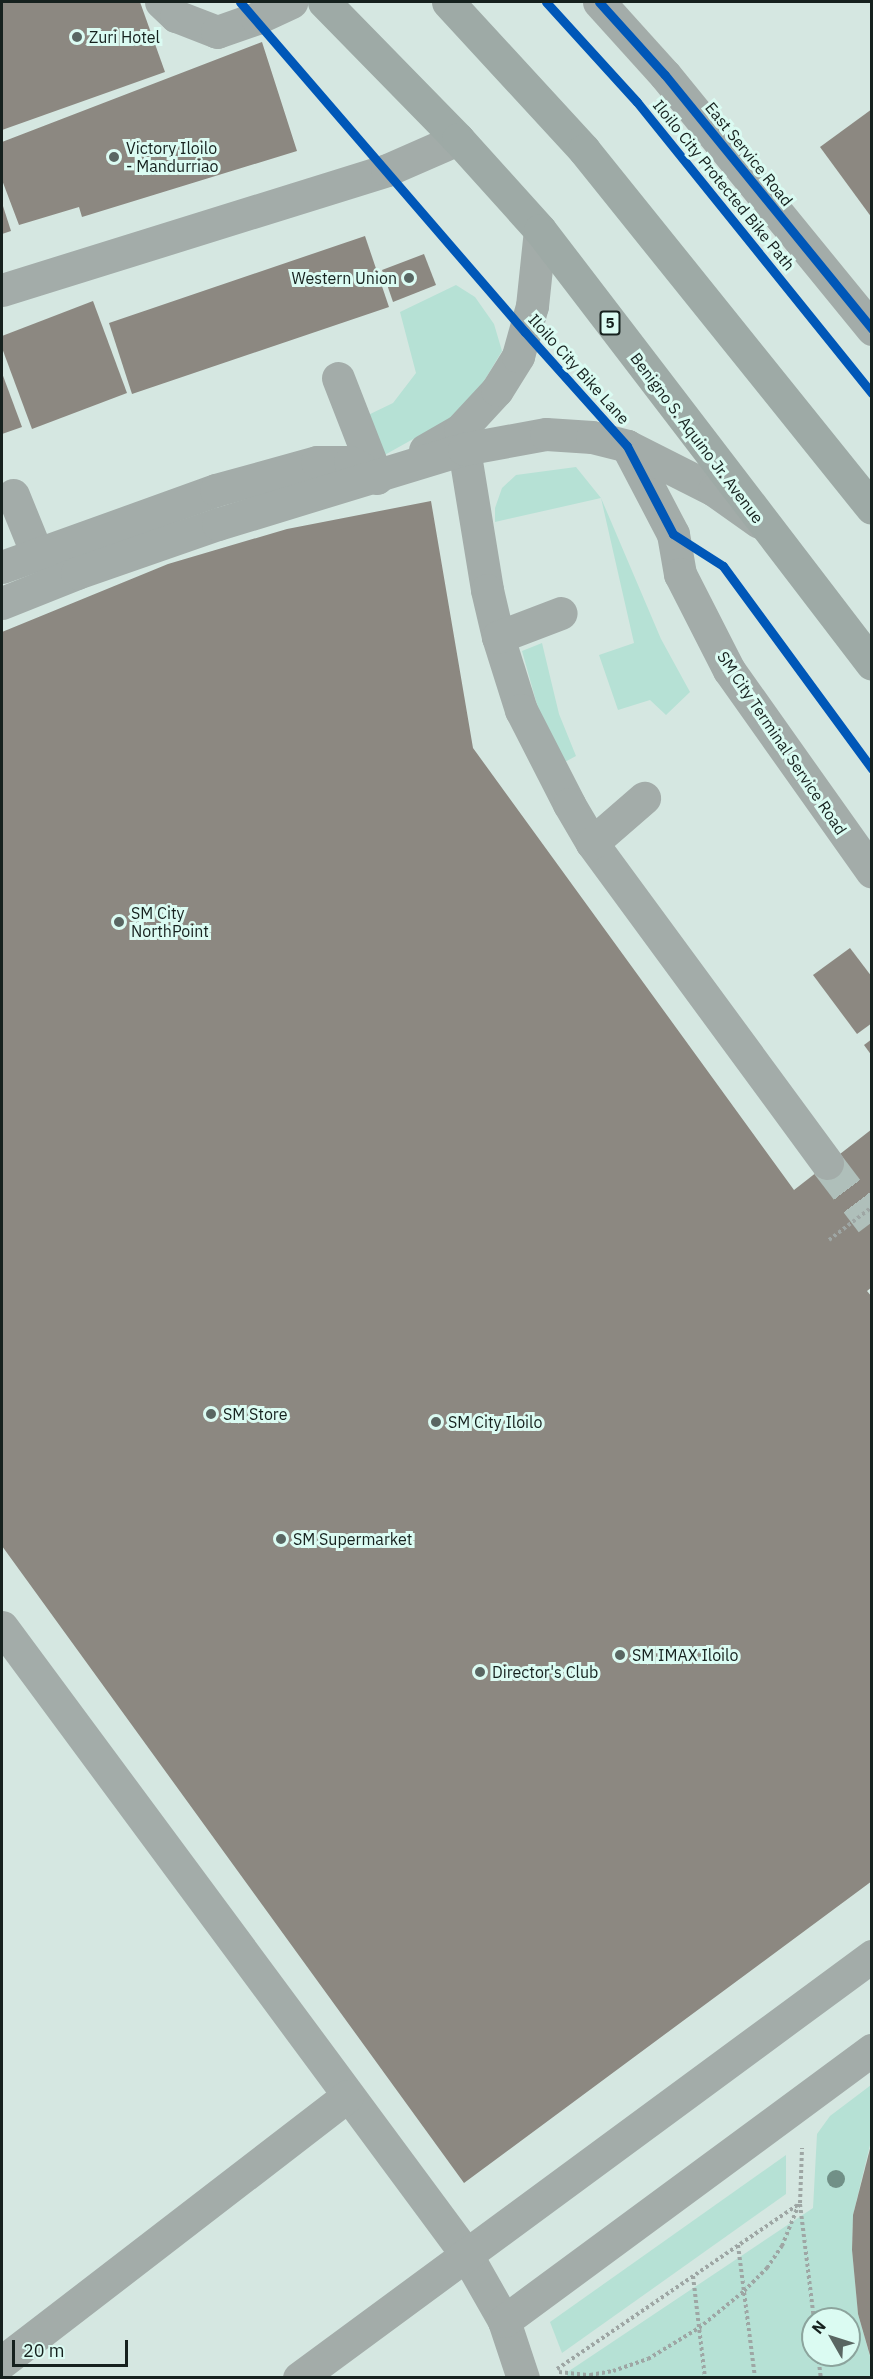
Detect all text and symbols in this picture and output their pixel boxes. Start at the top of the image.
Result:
place label: Zuri Hotel [89,27,160,47]
marker: Zuri Hotel [70,30,84,44]
street label: Iloilo City Protected Bike Path [649,96,799,274]
street label: East Service Road [701,98,797,210]
place label: Victory Iloilo - Mandurriao [126,138,218,176]
marker: Victory Iloilo - Mandurriao [107,150,121,164]
place label: Western Union [291,268,397,288]
marker: Western Union [402,271,416,285]
street label: Iloilo City Bike Lane [524,310,634,428]
road number: 5 [600,311,620,335]
street label: Benigno S. Aquino Jr. Avenue [627,349,767,527]
street label: SM City Terminal Service Road [713,648,851,838]
place label: SM City NorthPoint [131,903,209,941]
marker: SM City NorthPoint [112,915,126,929]
place label: SM Store [223,1404,287,1424]
marker: SM Store [204,1407,218,1421]
place label: SM City Iloilo [448,1412,542,1432]
marker: SM City Iloilo [429,1415,443,1429]
place label: SM Supermarket [293,1529,412,1549]
marker: SM Supermarket [274,1532,288,1546]
place label: SM IMAX Iloilo [632,1645,738,1665]
marker: SM IMAX Iloilo [613,1648,627,1662]
place label: Director's Club [492,1662,598,1682]
marker: Director's Club [473,1665,487,1679]
north arrow [801,2307,861,2367]
text: N [807,2316,830,2338]
scale bar [15,2328,130,2366]
text: 20 m [23,2339,65,2362]

